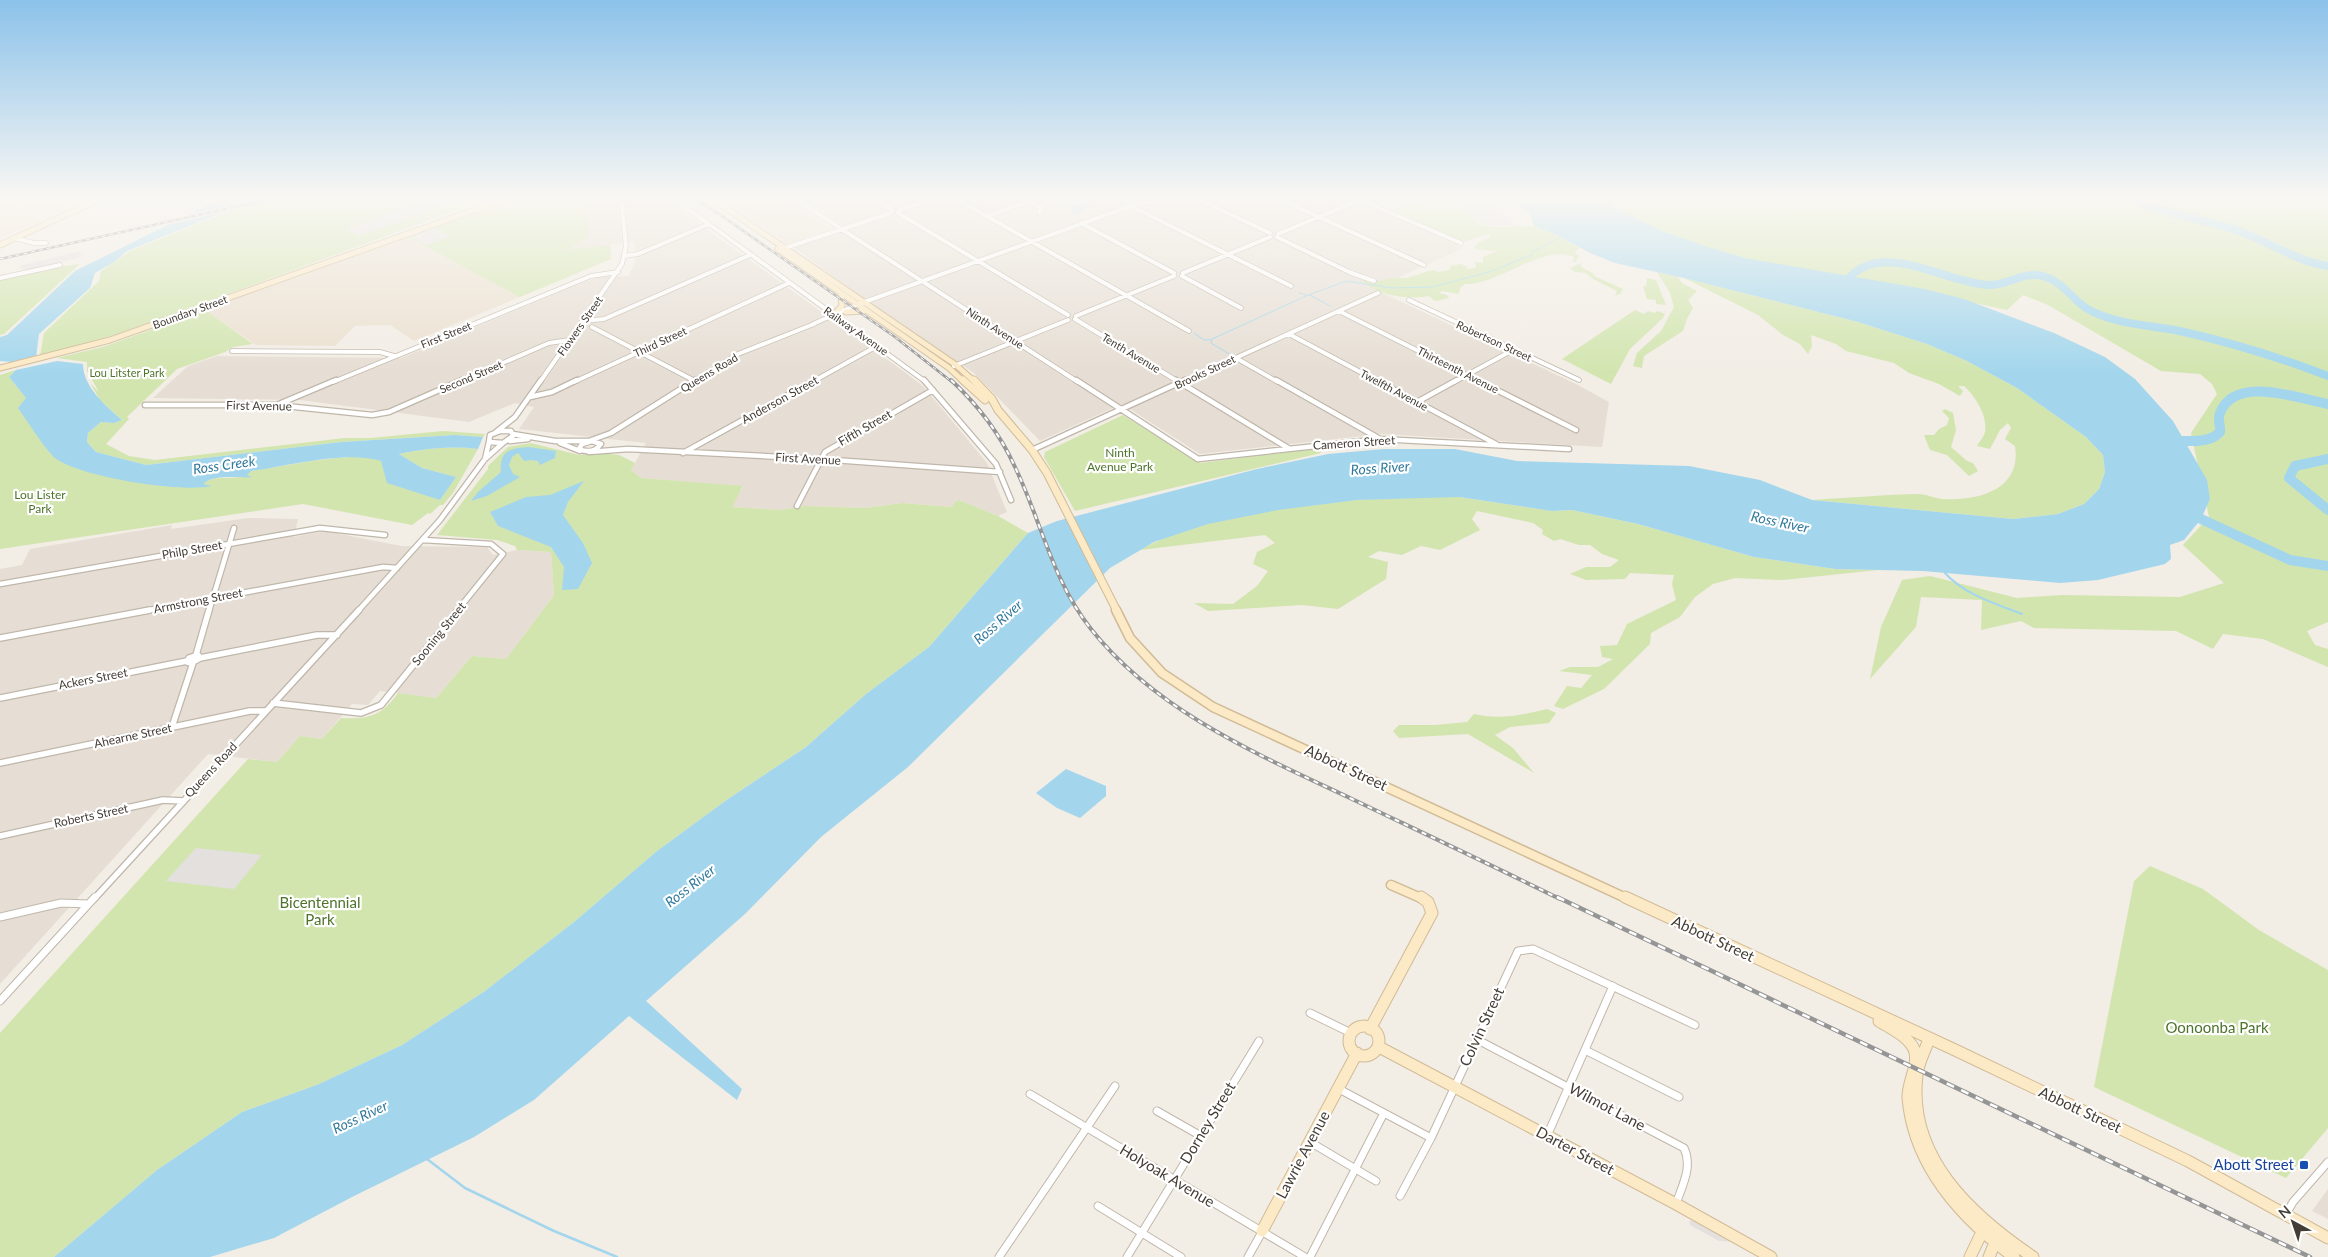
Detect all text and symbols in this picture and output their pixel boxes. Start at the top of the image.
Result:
street label: Boundary Street [151,292,229,331]
street label: Flowers Street [554,293,605,358]
street label: Railway Avenue [822,304,891,358]
street label: Ninth Avenue [964,304,1027,351]
street label: Robertson Street [1454,317,1534,364]
street label: First Street [419,319,473,351]
street label: Third Street [631,324,688,359]
street label: Tenth Avenue [1100,330,1163,375]
street label: Thirteenth Avenue [1415,343,1501,396]
street label: Queens Road [678,350,740,395]
street label: Brooks Street [1172,352,1237,391]
street label: Second Street [437,357,504,396]
park label: Lou Litster Park [89,366,165,379]
street label: Twelfth Avenue [1358,366,1431,413]
street label: Anderson Street [739,372,821,427]
street label: First Avenue [226,397,292,414]
street label: Fifth Street [835,406,895,449]
street label: Cameron Street [1312,432,1396,453]
park label: Ninth Avenue Park [1087,445,1154,474]
street label: First Avenue [775,449,841,468]
water label: Ross Creek [192,452,257,477]
water label: Ross River [1350,457,1410,478]
park label: Lou Lister Park [14,487,66,516]
water label: Ross River [1750,507,1811,536]
street label: Philp Street [161,537,224,562]
street label: Armstrong Street [152,584,244,616]
water label: Ross River [970,596,1026,647]
street label: Sooning Street [408,598,469,668]
street label: Ackers Street [57,664,129,693]
street label: Ahearne Street [93,720,174,751]
street label: Queens Road [181,739,240,801]
street label: Abbott Street [1302,740,1391,794]
street label: Roberts Street [52,800,130,831]
water label: Ross River [661,861,718,910]
park label: Bicentennial Park [280,893,360,928]
street label: Abbott Street [1669,911,1758,965]
street label: Colvin Street [1455,984,1507,1069]
park label: Oonoonba Park [2165,1018,2269,1036]
street label: Dorney Street [1176,1078,1239,1167]
street label: Wilmot Lane [1566,1078,1649,1134]
street label: Abbott Street [2036,1082,2125,1136]
water label: Ross River [330,1096,390,1137]
street label: Lawrie Avenue [1271,1107,1333,1202]
street label: Darter Street [1533,1122,1618,1179]
street label: Holyoak Avenue [1117,1140,1218,1211]
place label: Abott Street [2214,1155,2295,1173]
marker: Abott Street [2298,1159,2310,1171]
north arrow [2268,1197,2318,1247]
text: N [2275,1202,2294,1222]

